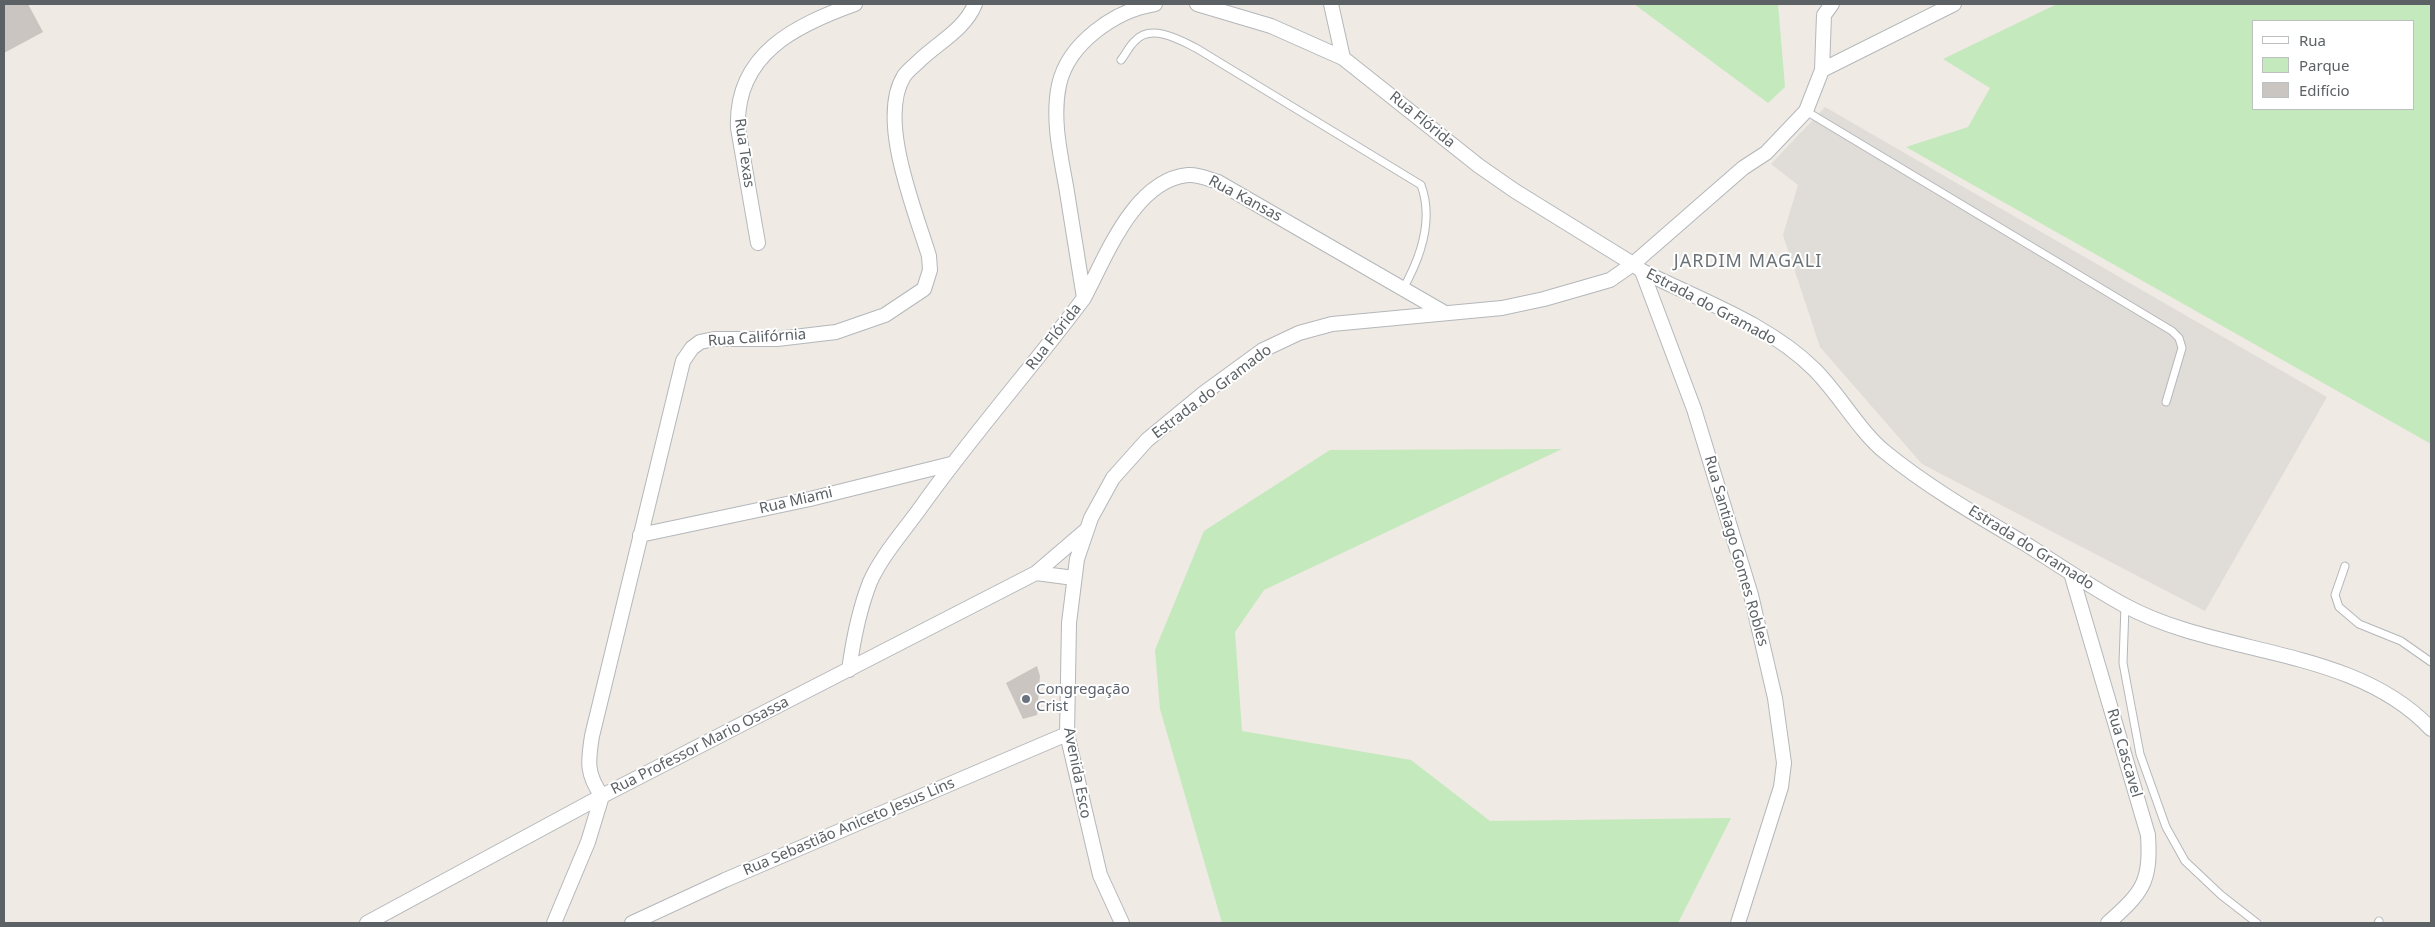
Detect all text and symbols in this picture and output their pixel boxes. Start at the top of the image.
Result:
legend [2252,20,2415,110]
text: Rua [2299,30,2326,50]
text: Parque [2299,55,2349,75]
text: Edifício [2299,80,2350,100]
street label: Rua Flórida [1386,88,1458,152]
street label: Rua Texas [730,117,758,189]
street label: Rua Kansas [1205,172,1285,226]
district label: JARDIM MAGALI [1672,251,1824,273]
street label: Estrada do Gramado [1643,265,1779,349]
street label: Rua Flórida [1022,300,1086,374]
street label: Rua Califórnia [707,326,807,350]
street label: Estrada do Gramado [1149,341,1275,443]
street label: Rua Santiago Gomes Robles [1700,454,1772,648]
street label: Rua Miami [758,484,834,518]
street label: Estrada do Gramado [1965,502,2097,594]
place label: Congregação Crist [1036,681,1130,716]
street label: Rua Professor Mario Osassa [608,693,792,799]
marker: Congregação Crist [1020,693,1032,705]
street label: Rua Cascavel [2103,707,2145,799]
street label: Avenida Esco [1059,726,1095,820]
street label: Rua Sebastião Aniceto Jesus Lins [740,774,958,880]

